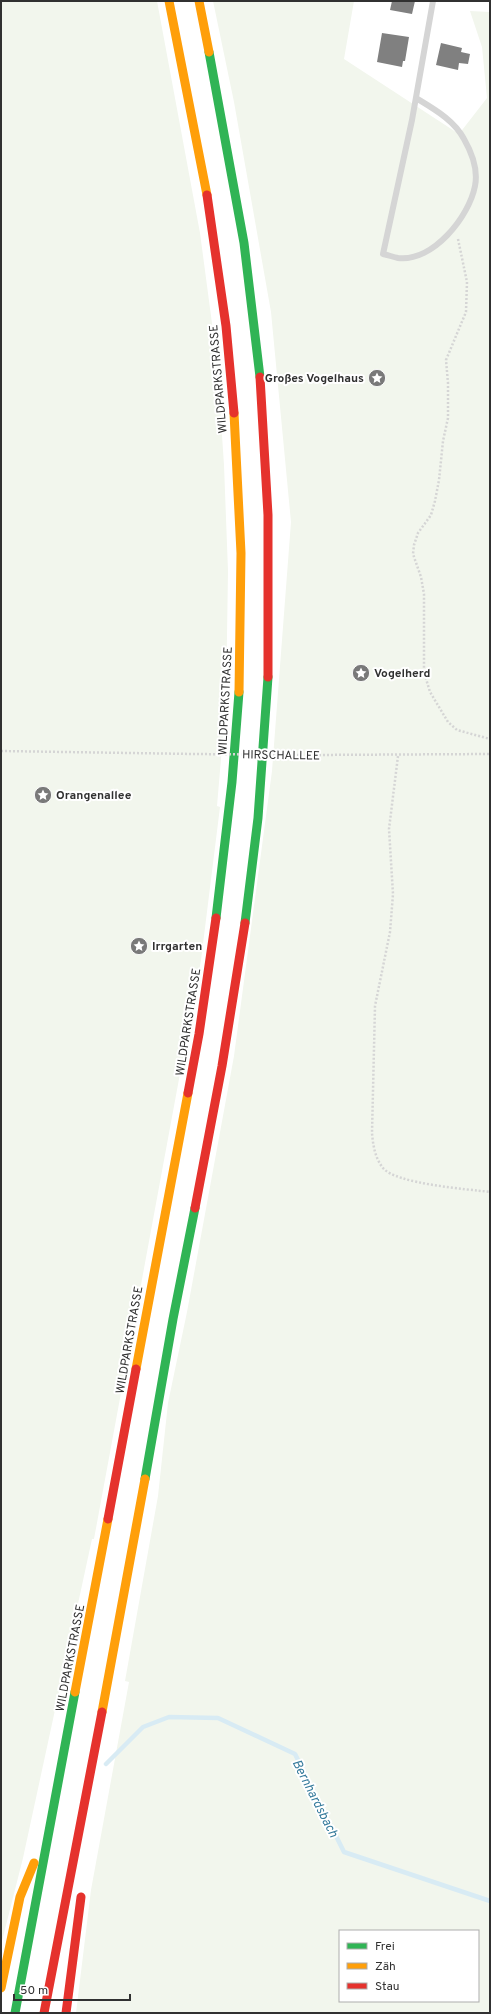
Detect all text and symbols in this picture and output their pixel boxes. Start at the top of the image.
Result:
street label: WILDPARKSTRASSE [206,324,232,434]
place icon: Großes Vogelhaus [367,368,387,388]
place label: Großes Vogelhaus [265,371,364,387]
street label: WILDPARKSTRASSE [215,646,237,756]
place icon: Vogelherd [351,663,371,683]
place label: Vogelherd [374,666,430,682]
street label: HIRSCHALLEE [242,747,320,765]
place icon: Orangenallee [33,785,53,805]
place label: Orangenallee [56,788,132,804]
place icon: Irrgarten [129,936,149,956]
place label: Irrgarten [152,939,202,955]
street label: WILDPARKSTRASSE [173,967,205,1077]
street label: WILDPARKSTRASSE [113,1285,147,1395]
street label: WILDPARKSTRASSE [53,1603,89,1713]
water label: Bernhardsbach [288,1757,341,1841]
legend [339,1930,479,2002]
text: Frei [375,1939,395,1955]
text: Zäh [375,1959,396,1975]
scale bar [14,1976,130,2002]
text: Stau [375,1979,400,1995]
text: 50 m [20,1983,48,1999]

